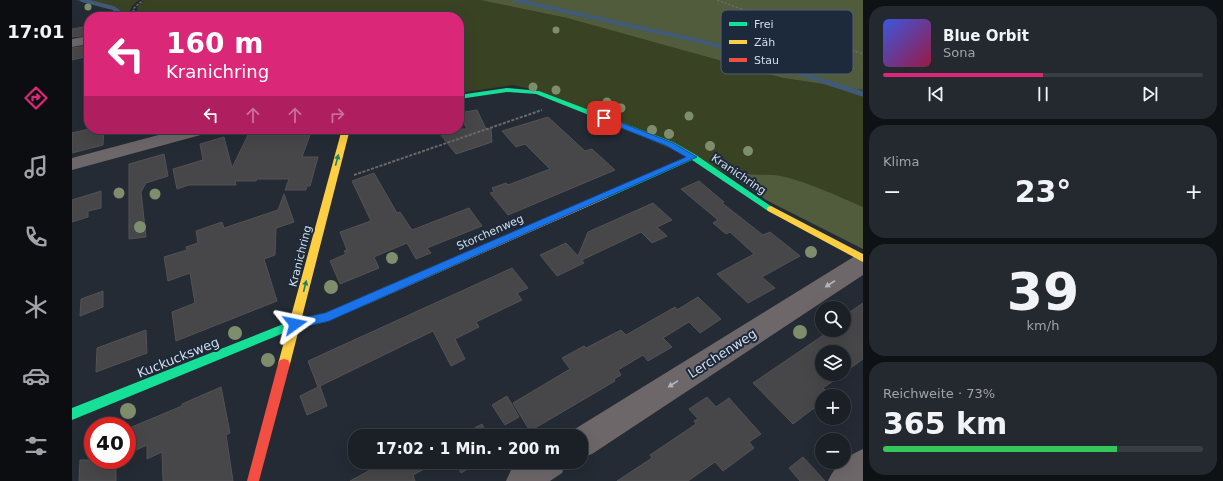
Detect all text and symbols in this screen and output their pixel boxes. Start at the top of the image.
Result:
legend [721,10,853,74]
text: Frei [754,18,774,31]
text: 17:01 [7,21,65,42]
text: 160 m [166,27,263,60]
text: Blue Orbit [943,27,1029,45]
icon: left [100,28,152,80]
text: Zäh [754,36,775,49]
text: Sona [943,45,975,60]
text: Stau [754,54,779,67]
text: Kranichring [166,61,269,82]
icon: previous [925,83,947,105]
icon: pause [1032,83,1054,105]
icon: next [1139,83,1161,105]
icon: directions [22,84,50,112]
pin [587,101,621,135]
icon: left [200,104,222,126]
icon: ahead [242,104,264,126]
icon: ahead [284,104,306,126]
icon: right [326,104,348,126]
icon: arrive [593,107,615,129]
street label: Kranichring [709,151,768,197]
icon: music [22,153,50,181]
one-way arrow [335,154,341,166]
text: Klima [883,154,919,169]
text: 23° [1015,174,1071,209]
text: − [883,179,901,204]
text: + [1185,179,1203,204]
street label: Storchenweg [455,212,526,253]
icon: phone [22,223,50,251]
street label: Kranichring [287,224,314,288]
text: 39 [1007,262,1079,322]
one-way arrow [302,280,308,292]
one-way arrow [825,280,835,288]
icon: climate [22,293,50,321]
map controls [815,301,851,469]
button: search [815,301,851,337]
position arrow [274,303,316,345]
text: km/h [1027,318,1059,333]
street label: Lerchenweg [685,326,759,381]
street label: Kuckucksweg [135,334,221,381]
button: layers [815,345,851,381]
icon: car [22,362,50,390]
one-way arrow [668,380,678,388]
text: Reichweite · 73% [883,386,995,401]
button: + [815,389,851,425]
text: 365 km [883,406,1007,441]
speed limit sign: 40 [84,417,136,469]
icon: filters [22,432,50,460]
button: − [815,433,851,469]
text: 17:02 · 1 Min. · 200 m [376,440,560,458]

